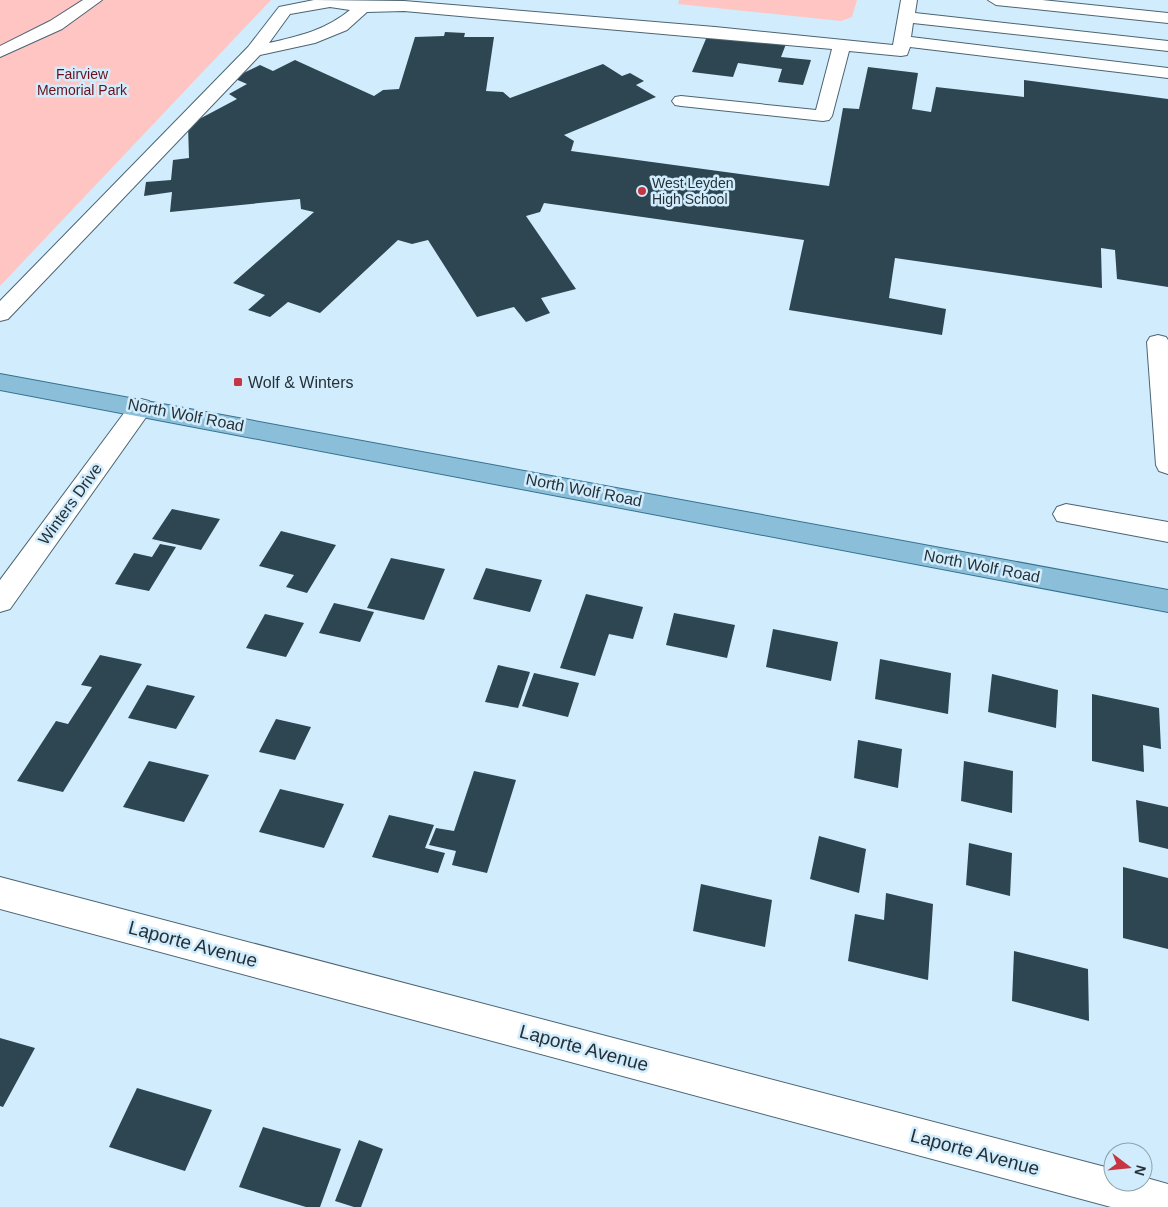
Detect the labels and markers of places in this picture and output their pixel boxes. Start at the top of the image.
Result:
place label: West Leyden High School [652,175,733,207]
marker: West Leyden High School [636,185,648,197]
place label: Wolf & Winters [248,374,354,391]
marker: Wolf & Winters [232,376,244,388]

